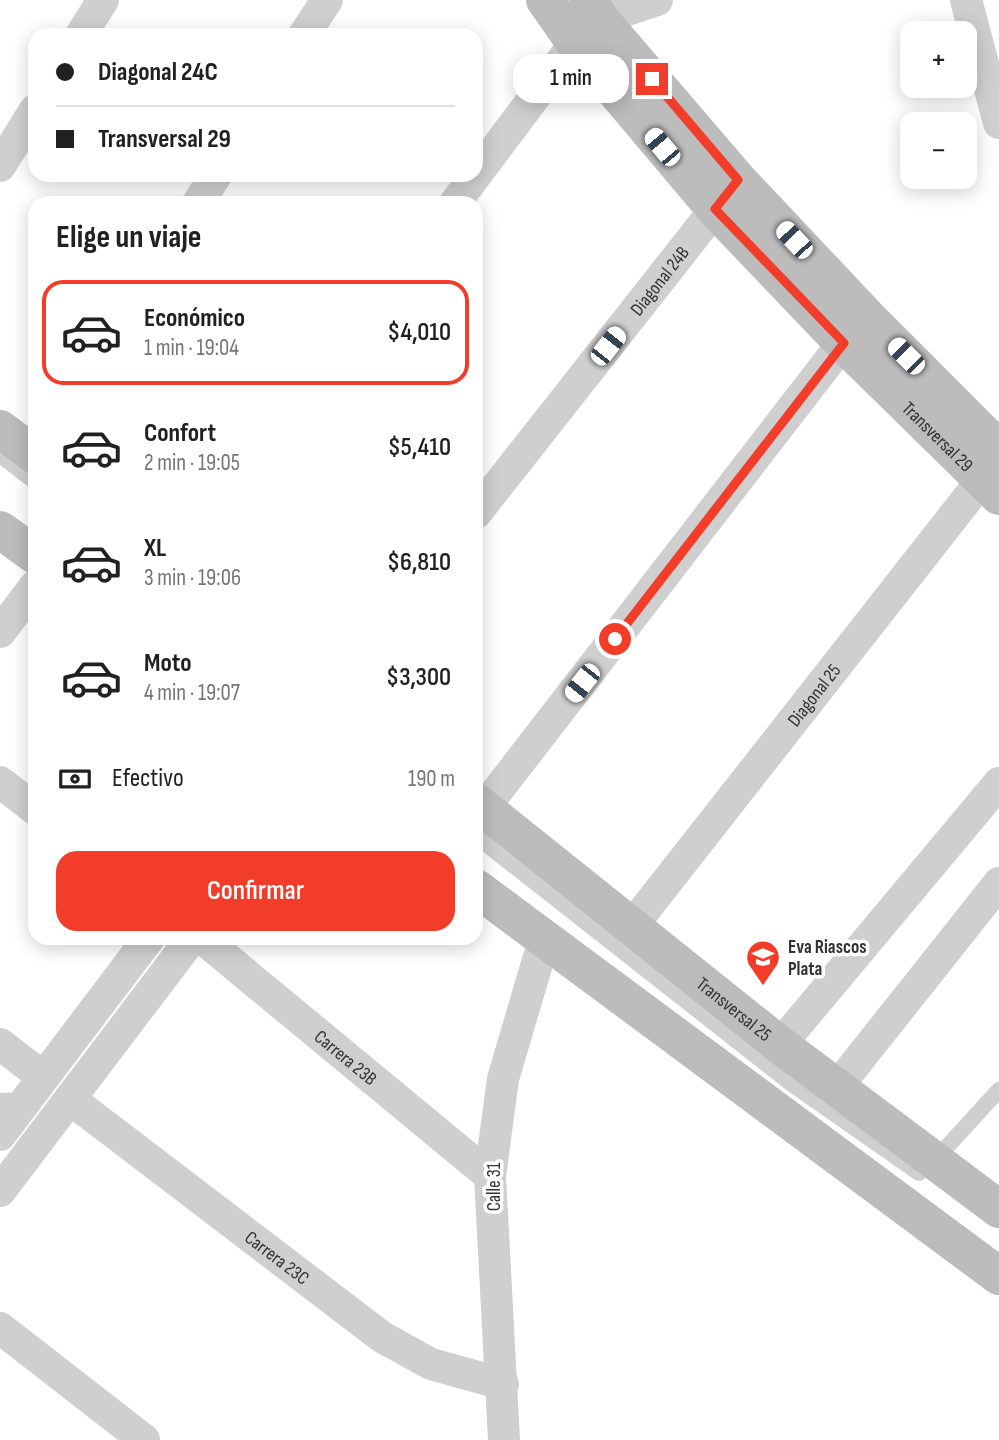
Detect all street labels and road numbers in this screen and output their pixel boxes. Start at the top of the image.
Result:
street label: Diagonal 24B [626,242,695,321]
street label: Transversal 29 [897,397,977,477]
street label: Diagonal 25 [783,660,846,732]
street label: Transversal 25 [691,973,776,1047]
street label: Carrera 23B [309,1026,381,1091]
street label: Calle 31 [483,1162,506,1211]
street label: Carrera 23C [240,1227,313,1290]

